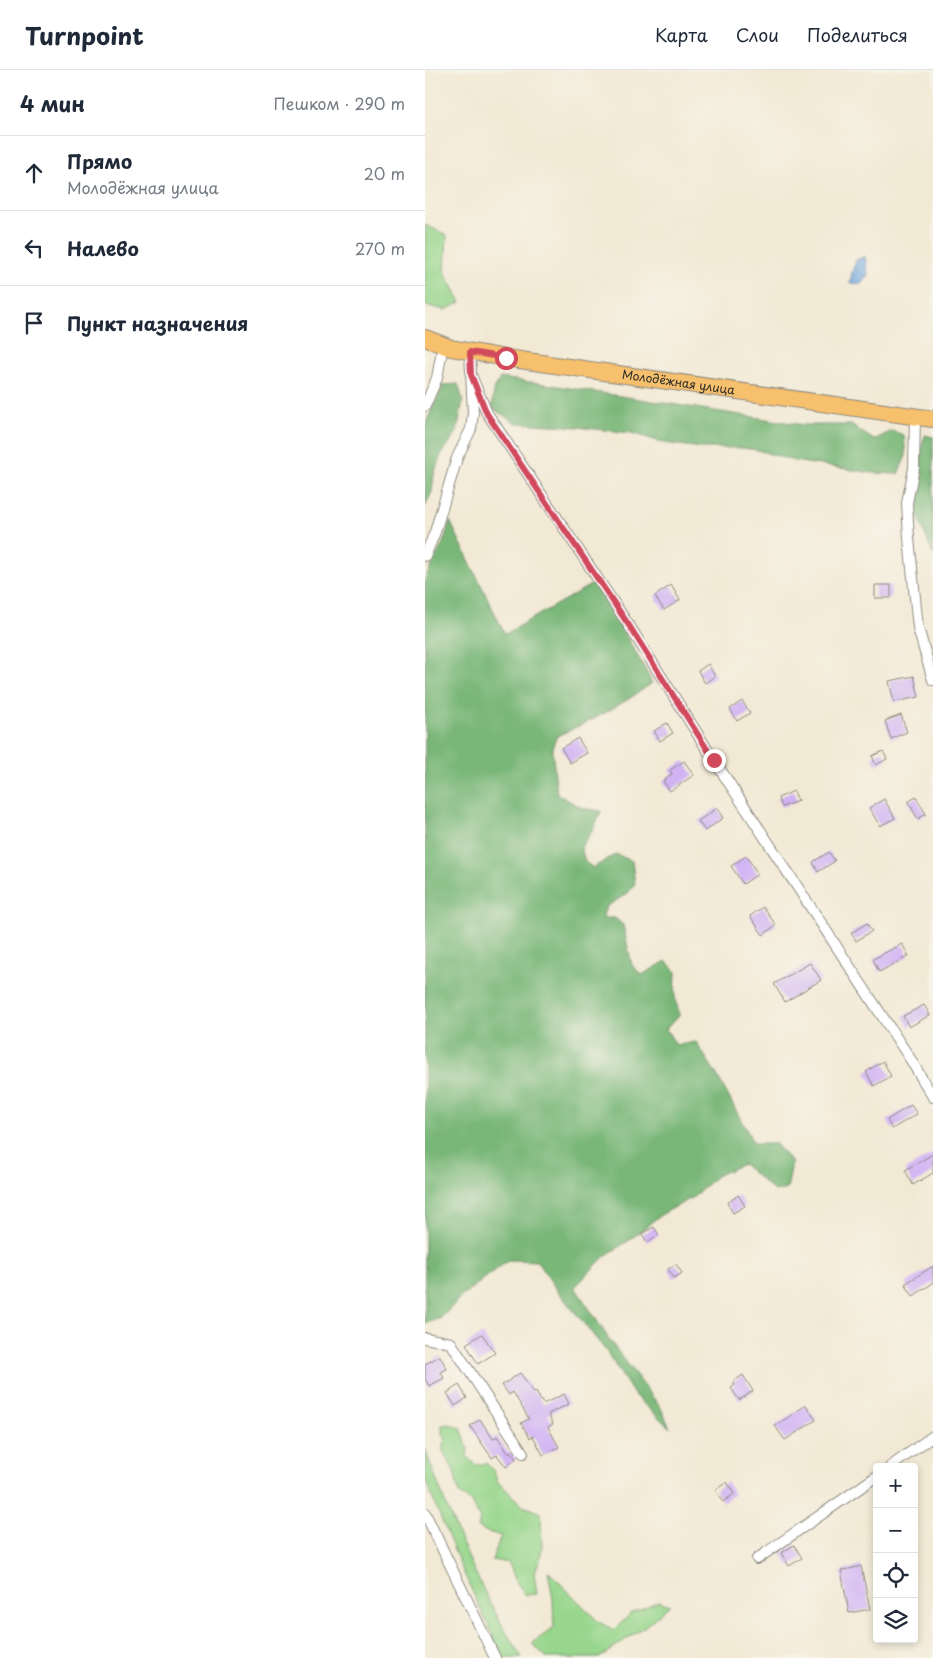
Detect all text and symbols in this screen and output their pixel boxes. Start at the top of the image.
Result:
text: Turnpoint [25,17,144,53]
text: Карта [655,21,708,48]
text: Слои [736,21,779,48]
text: Поделиться [807,21,908,48]
text: 4 мин [20,87,85,119]
text: Пешком · 290 m [274,91,405,115]
text: Прямо [67,147,132,175]
icon: ahead [20,159,48,187]
text: 20 m [364,161,405,185]
text: Молодёжная улица [67,175,219,199]
icon: left [20,234,48,262]
text: Налево [67,234,139,262]
text: 270 m [355,236,405,260]
icon: arrive [20,309,48,337]
text: Пункт назначения [67,309,248,337]
route start [495,347,518,370]
street label: Молодёжная улица [621,365,737,399]
route end [703,749,726,772]
map controls [873,1463,918,1643]
button: + [873,1463,918,1508]
button: − [873,1508,918,1553]
button: locate [873,1553,918,1598]
button: layers [873,1598,918,1643]

